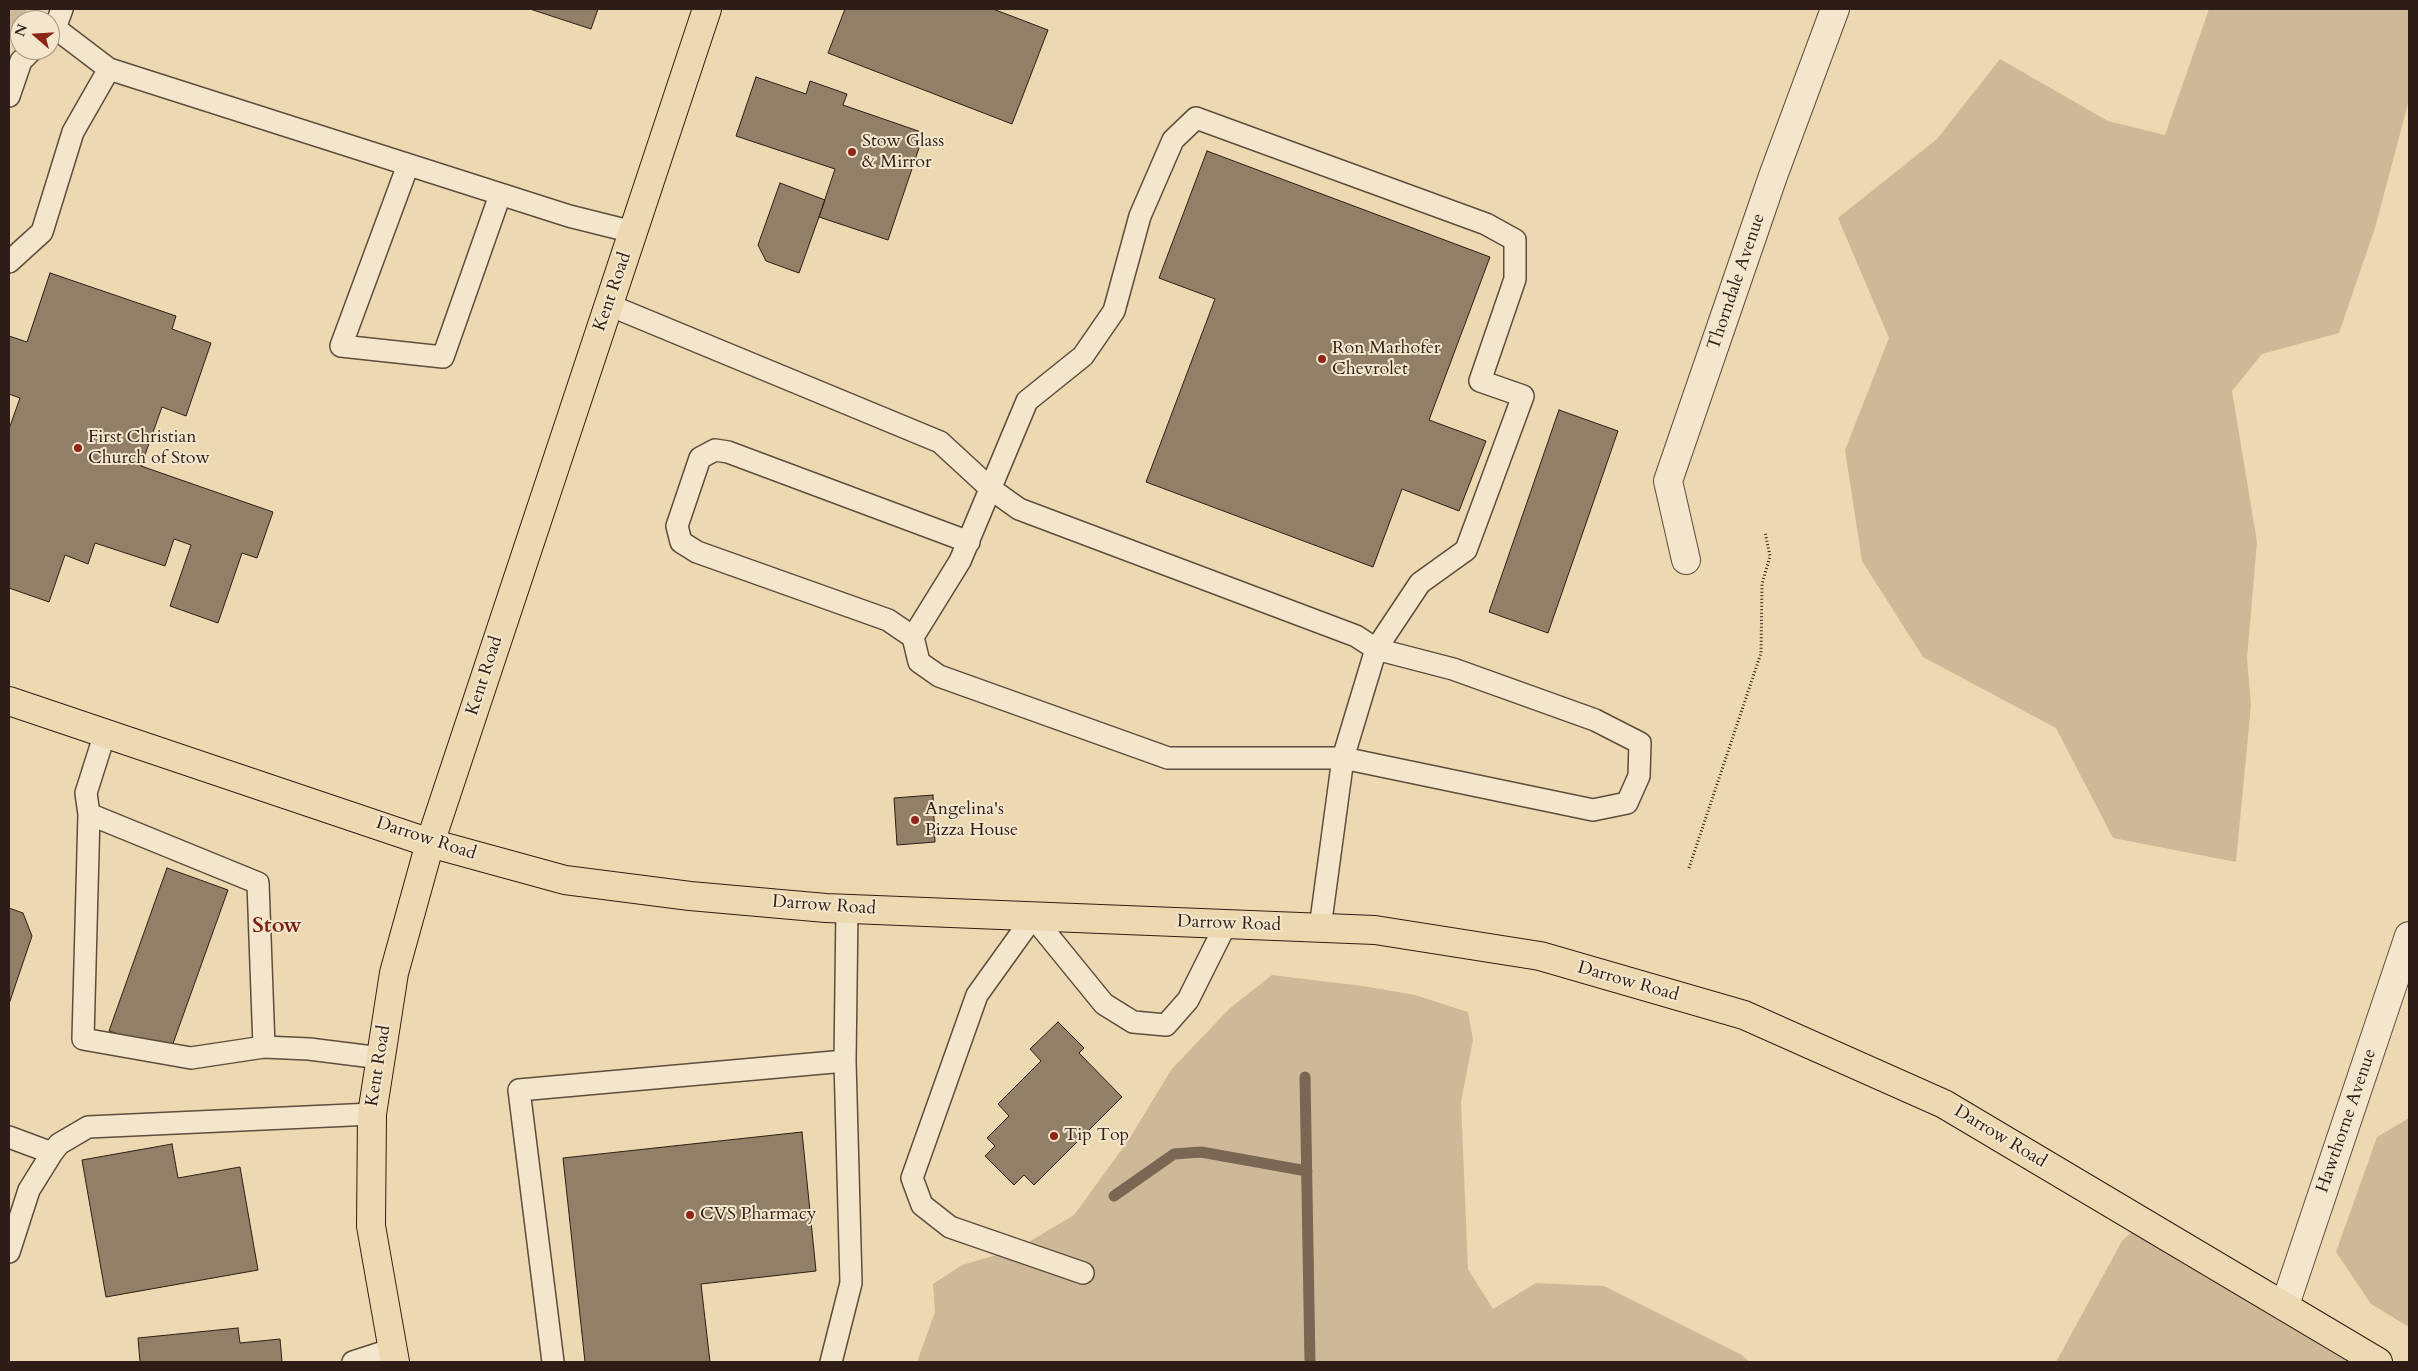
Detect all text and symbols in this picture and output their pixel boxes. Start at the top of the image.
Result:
north arrow [10,10,60,60]
text: N [10,21,32,39]
place label: Stow Glass & Mirror [862,131,944,173]
marker: Stow Glass & Mirror [846,146,858,158]
street label: Thorndale Avenue [1704,211,1770,353]
street label: Kent Road [589,250,637,334]
place label: Ron Marhofer Chevrolet [1332,338,1440,380]
marker: Ron Marhofer Chevrolet [1316,353,1328,365]
place label: First Christian Church of Stow [88,427,210,469]
marker: First Christian Church of Stow [72,442,84,454]
street label: Kent Road [462,634,508,718]
place label: Angelina's Pizza House [925,799,1018,842]
street label: Darrow Road [373,813,479,865]
marker: Angelina's Pizza House [909,814,921,826]
street label: Darrow Road [771,892,877,920]
street label: Darrow Road [1177,911,1281,937]
district label: Stow [252,914,302,940]
street label: Darrow Road [1575,957,1681,1007]
street label: Kent Road [362,1024,396,1108]
street label: Hawthorne Avenue [2312,1046,2382,1196]
street label: Darrow Road [1950,1101,2050,1173]
place label: Tip Top [1064,1125,1129,1147]
marker: Tip Top [1048,1130,1060,1142]
place label: CVS Pharmacy [700,1204,816,1226]
marker: CVS Pharmacy [684,1209,696,1221]

